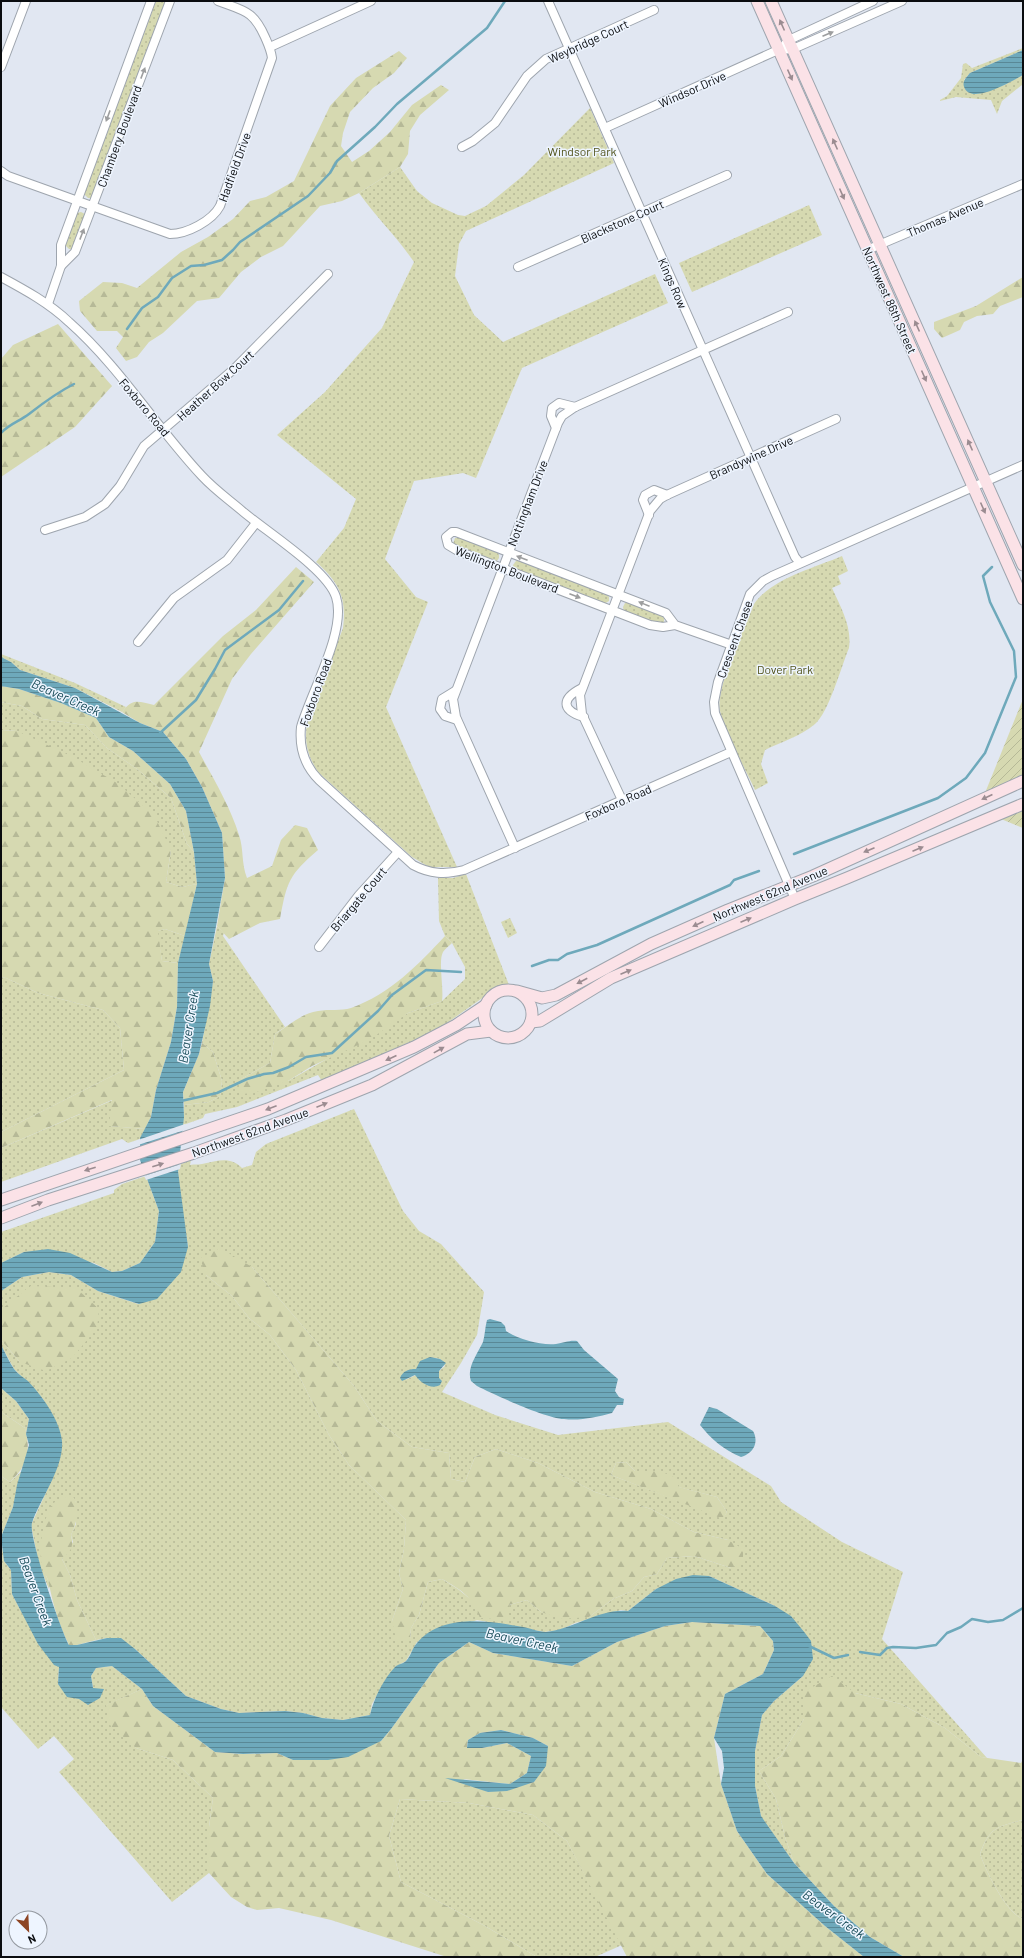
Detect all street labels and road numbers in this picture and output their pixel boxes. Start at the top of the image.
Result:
street label: Weybridge Court [546,16,630,66]
street label: Windsor Drive [656,68,728,110]
street label: Chambery Boulevard [94,83,144,189]
street label: Hadfield Drive [215,130,253,204]
street label: Thomas Avenue [904,195,986,239]
street label: Blackstone Court [578,196,666,246]
street label: Northwest 86th Street [860,244,920,356]
street label: Kings Row [656,256,690,311]
street label: Heather Bow Court [174,347,256,423]
street label: Foxboro Road [117,375,173,439]
street label: Brandywine Drive [707,432,795,482]
street label: Nottingham Drive [504,458,550,548]
street label: Wellington Boulevard [453,543,561,595]
street label: Crescent Chase [713,598,755,680]
street label: Foxboro Road [296,656,334,728]
street label: Foxboro Road [583,781,653,823]
street label: Northwest 62nd Avenue [711,862,829,924]
street label: Briargate Court [327,864,389,934]
street label: Northwest 62nd Avenue [190,1104,310,1160]

